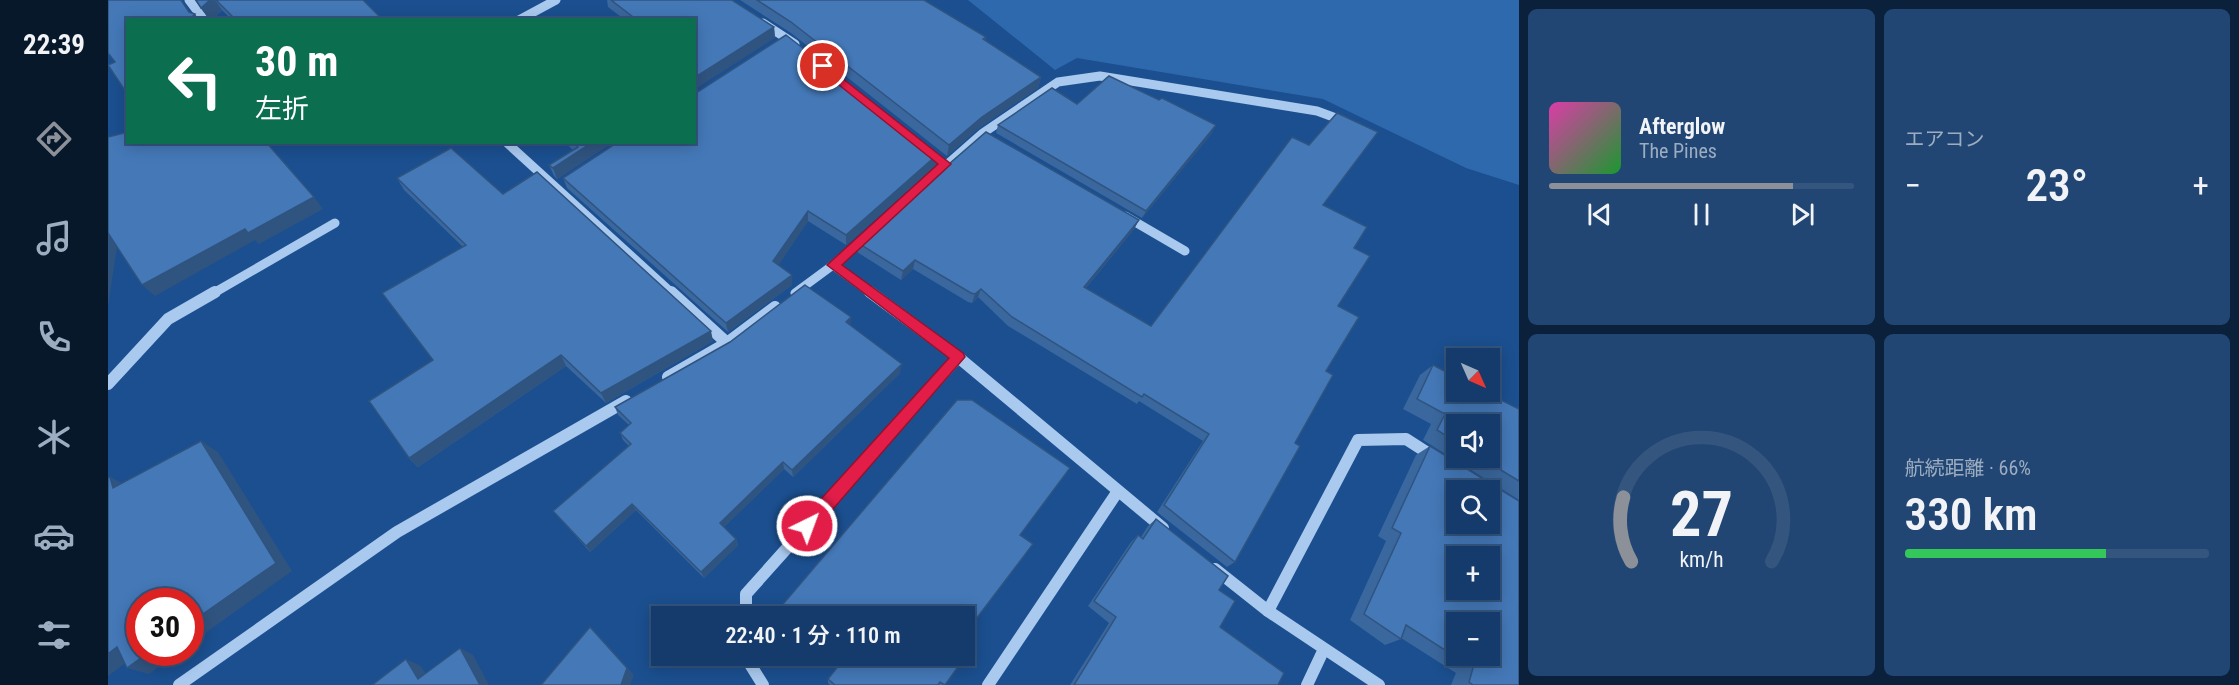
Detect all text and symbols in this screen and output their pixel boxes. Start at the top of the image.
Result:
text: 22:39 [23,29,85,61]
text: 30 m [255,37,338,86]
pin [797,40,848,91]
icon: left [156,42,234,120]
icon: arrive [806,49,839,82]
text: 左折 [255,93,309,125]
text: Afterglow [1639,114,1725,139]
icon: directions [33,118,75,160]
text: エアコン [1905,127,1985,151]
text: The Pines [1639,139,1717,163]
text: 23° [2025,159,2088,212]
text: − [1905,166,1921,205]
text: + [2193,166,2209,205]
icon: previous [1583,198,1616,231]
icon: pause [1685,198,1718,231]
icon: next [1786,198,1819,231]
icon: music [33,217,75,259]
icon: phone [33,316,75,358]
north arrow [1446,348,1500,402]
map controls [1446,348,1500,666]
button: sound [1446,414,1500,468]
icon: climate [33,416,75,458]
text: 航続距離 · 66% [1905,456,2031,480]
text: 27 [1670,478,1733,551]
button: search [1446,480,1500,534]
text: 330 km [1905,488,2038,541]
position arrow [775,494,839,558]
icon: car [33,515,75,557]
button: + [1446,546,1500,600]
text: km/h [1679,547,1723,572]
speed limit sign: 30 [126,588,204,666]
button: − [1446,612,1500,666]
icon: filters [33,614,75,656]
text: 22:40 · 1 分 · 110 m [725,623,901,648]

